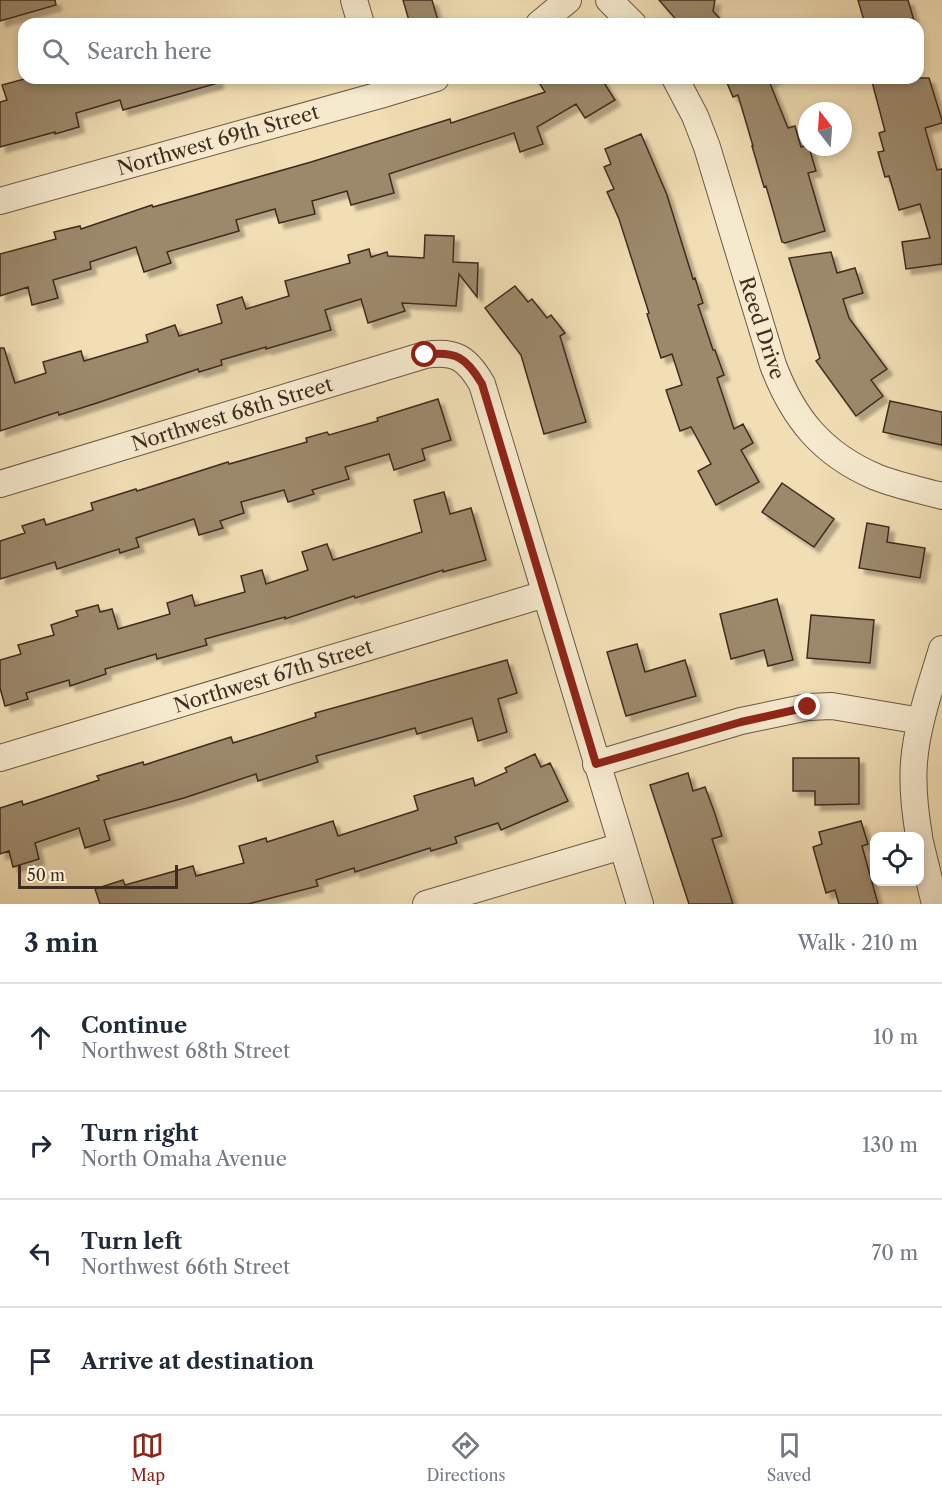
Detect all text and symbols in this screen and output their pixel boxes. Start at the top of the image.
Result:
search box [18,18,924,84]
icon: search [39,35,72,68]
text: Search here [87,38,212,65]
street label: Northwest 69th Street [114,100,322,180]
north arrow [798,102,852,156]
street label: Reed Drive [734,274,790,382]
route start [411,341,437,367]
street label: Northwest 68th Street [128,372,336,456]
street label: Northwest 67th Street [171,634,375,718]
route end [794,693,820,719]
map controls [870,832,924,886]
button: locate [870,832,924,886]
scale bar [18,862,178,890]
text: 50 m [27,865,65,885]
text: 3 min [24,927,98,959]
text: Walk · 210 m [797,931,918,955]
text: Continue [81,1012,187,1039]
icon: ahead [24,1021,57,1054]
text: 10 m [873,1025,918,1049]
text: Northwest 68th Street [81,1039,290,1063]
text: Turn right [81,1120,199,1147]
icon: right [24,1129,57,1162]
text: 130 m [862,1133,918,1157]
text: North Omaha Avenue [81,1147,287,1171]
text: Turn left [81,1228,182,1255]
icon: left [24,1237,57,1270]
text: 70 m [872,1241,918,1265]
text: Northwest 66th Street [81,1255,290,1279]
icon: arrive [24,1345,57,1378]
text: Arrive at destination [81,1348,314,1375]
tab: Map [131,1429,165,1485]
tab: Directions [426,1429,505,1485]
tab: Saved [767,1429,811,1485]

